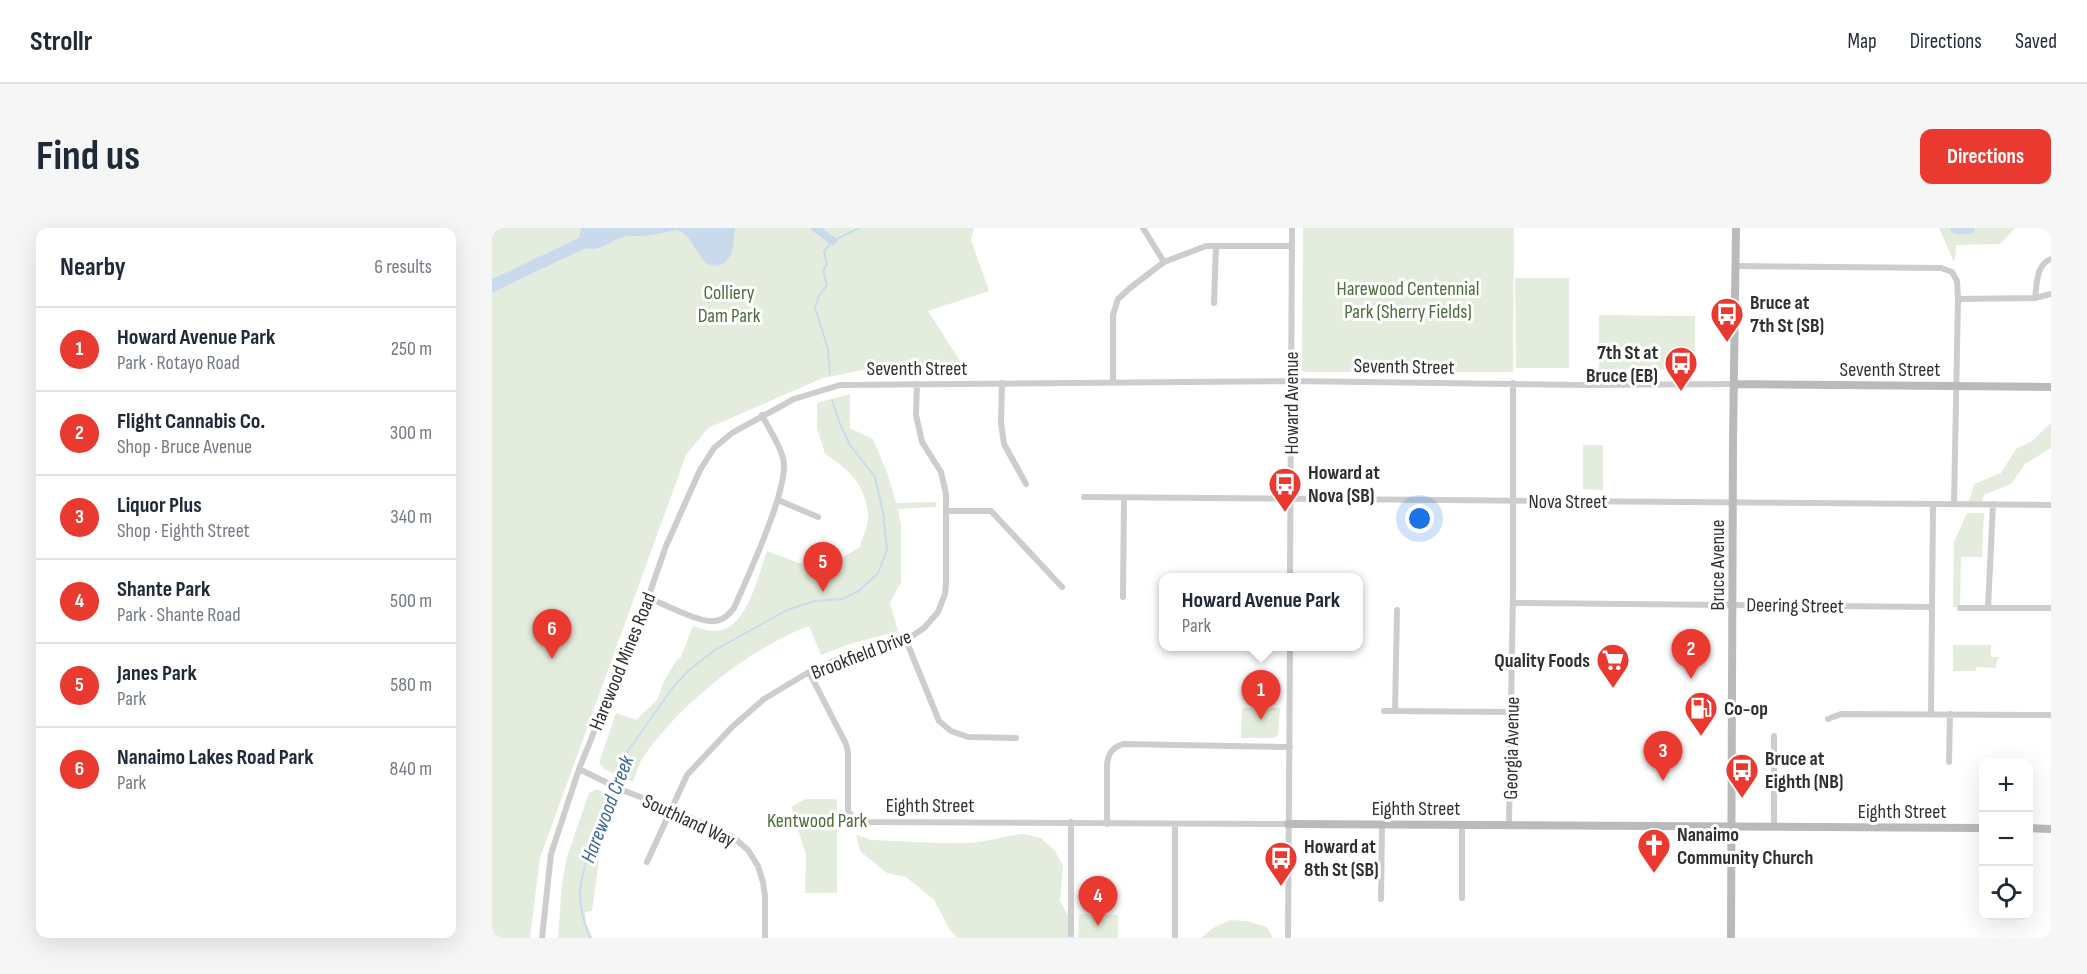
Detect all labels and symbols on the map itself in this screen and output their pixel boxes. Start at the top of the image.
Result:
park label: Harewood Centennial Park (Sherry Fields) [1336,277,1480,324]
park label: Colliery Dam Park [698,281,761,328]
place label: Bruce at 7th St (SB) [1750,291,1824,338]
bus stop icon: Bruce at 7th St (SB) [1709,296,1745,343]
place label: 7th St at Bruce (EB) [1586,341,1658,388]
bus stop icon: 7th St at Bruce (EB) [1663,345,1699,392]
street label: Howard Avenue [1280,352,1304,454]
street label: Seventh Street [1353,354,1455,380]
street label: Seventh Street [867,357,967,381]
street label: Seventh Street [1840,358,1940,382]
place label: Howard at Nova (SB) [1308,461,1380,508]
bus stop icon: Howard at Nova (SB) [1267,466,1303,513]
street label: Nova Street [1529,490,1607,514]
your location [1405,504,1434,533]
street label: Bruce Avenue [1706,519,1730,611]
pin: 5 [804,542,842,592]
street label: Harewood Mines Road [584,589,661,734]
street label: Deering Street [1746,593,1844,619]
pin: 6 [532,610,572,659]
street label: Brookfield Drive [808,625,915,685]
pin: 2 [1672,630,1710,679]
supermarket icon: Quality Foods [1595,642,1631,689]
place label: Quality Foods [1494,649,1590,673]
pin: 1 [1242,670,1280,720]
fuel station icon: Co-op [1683,690,1719,737]
street label: Georgia Avenue [1499,696,1525,800]
place label: Co-op [1724,697,1768,721]
pin: 3 [1644,732,1682,781]
place label: Bruce at Eighth (NB) [1765,747,1843,794]
water label: Harewood Creek [576,751,640,866]
bus stop icon: Bruce at Eighth (NB) [1724,752,1760,799]
street label: Southland Way [639,789,739,853]
street label: Eighth Street [886,794,974,818]
street label: Eighth Street [1372,797,1460,821]
street label: Eighth Street [1858,800,1946,824]
park label: Kentwood Park [767,809,867,833]
place label: Nanaimo Community Church [1677,823,1813,870]
church icon: Nanaimo Community Church [1636,827,1672,874]
place label: Howard at 8th St (SB) [1304,835,1379,882]
bus stop icon: Howard at 8th St (SB) [1263,840,1299,887]
pin: 4 [1078,876,1118,926]

